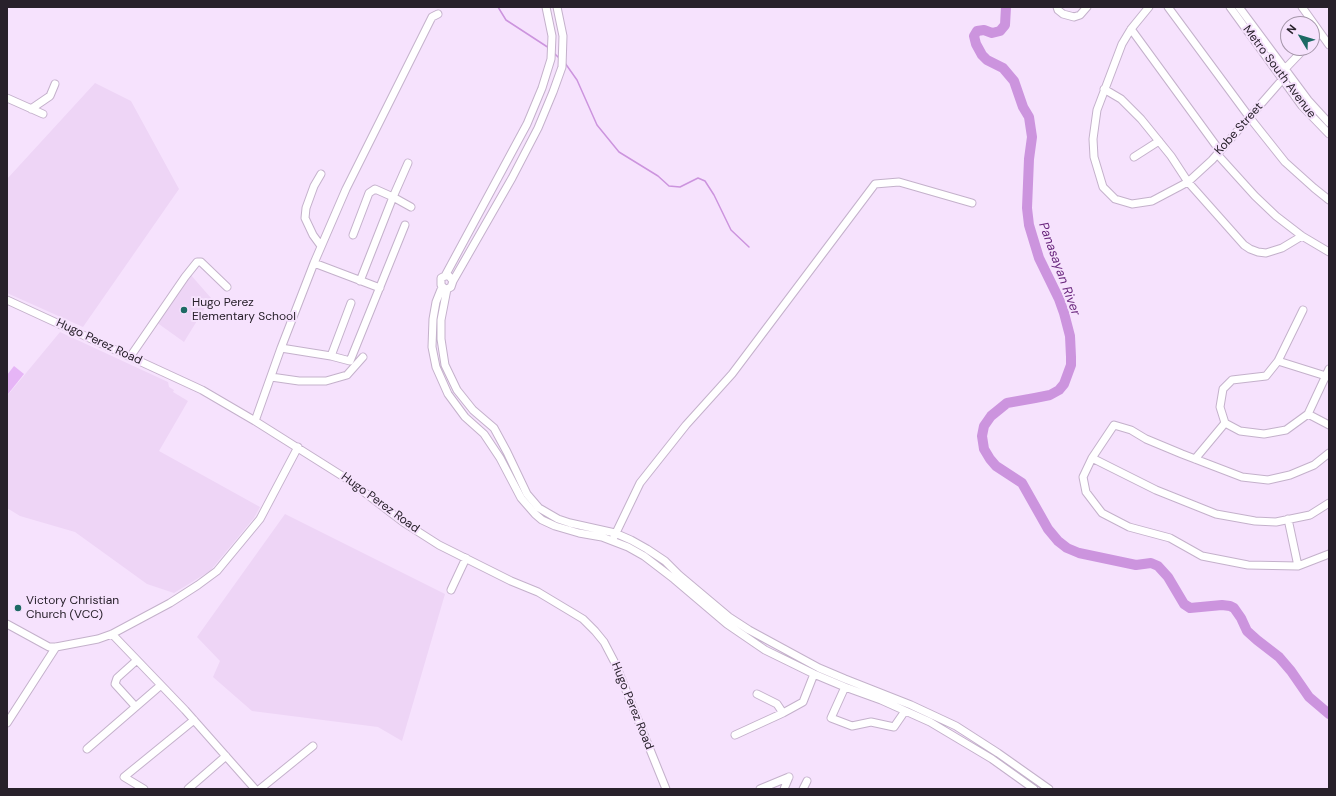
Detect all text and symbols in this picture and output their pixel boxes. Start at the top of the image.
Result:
north arrow [1280,16,1320,56]
text: N [1283,22,1299,37]
street label: Metro South Avenue [1239,23,1319,121]
street label: Kobe Street [1212,100,1266,158]
water label: Panasayan River [1035,220,1083,318]
place label: Hugo Perez Elementary School [192,296,296,324]
marker: Hugo Perez Elementary School [179,305,189,315]
street label: Hugo Perez Road [54,316,144,368]
street label: Hugo Perez Road [338,470,422,536]
place label: Victory Christian Church (VCC) [26,594,119,622]
marker: Victory Christian Church (VCC) [13,603,23,613]
street label: Hugo Perez Road [608,660,656,752]

